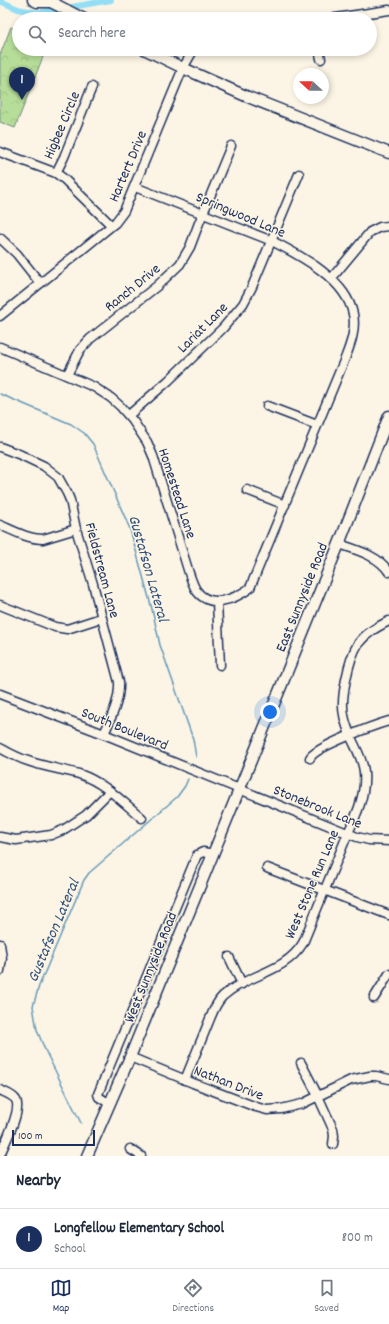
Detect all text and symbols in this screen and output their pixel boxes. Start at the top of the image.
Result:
search box [12,12,377,56]
icon: search [26,23,48,45]
text: Search here [58,23,126,45]
pin: 1 [9,67,35,100]
north arrow [293,68,329,104]
street label: Higbee Circle [39,88,87,163]
street label: Hartert Drive [104,127,154,206]
street label: Springwood Lane [192,187,289,245]
street label: Ranch Drive [100,259,166,318]
street label: Lariat Lane [173,298,234,359]
street label: Homestead Lane [151,446,201,542]
water label: Gustafson Lateral [121,513,174,626]
street label: Fieldstream Lane [78,520,124,621]
street label: East Sunnyside Road [271,540,335,656]
street label: South Boulevard [78,702,171,757]
your location [260,702,280,722]
street label: Stonebrook Lane [270,780,365,836]
street label: West Stone Run Lane [280,826,346,943]
water label: Gustafson Lateral [22,875,87,986]
street label: West Sunnyside Road [120,909,184,1026]
street label: Nathan Drive [190,1060,267,1107]
scale bar [12,1128,95,1147]
text: 100 m [18,1129,42,1145]
text: Nearby [16,1170,60,1194]
text: Longfellow Elementary School [54,1218,224,1240]
text: 1 [28,1229,30,1248]
text: 800 m [342,1229,373,1248]
text: School [54,1240,86,1259]
tab: Map [50,1277,72,1317]
tab: Directions [172,1277,214,1317]
tab: Saved [314,1277,339,1317]

